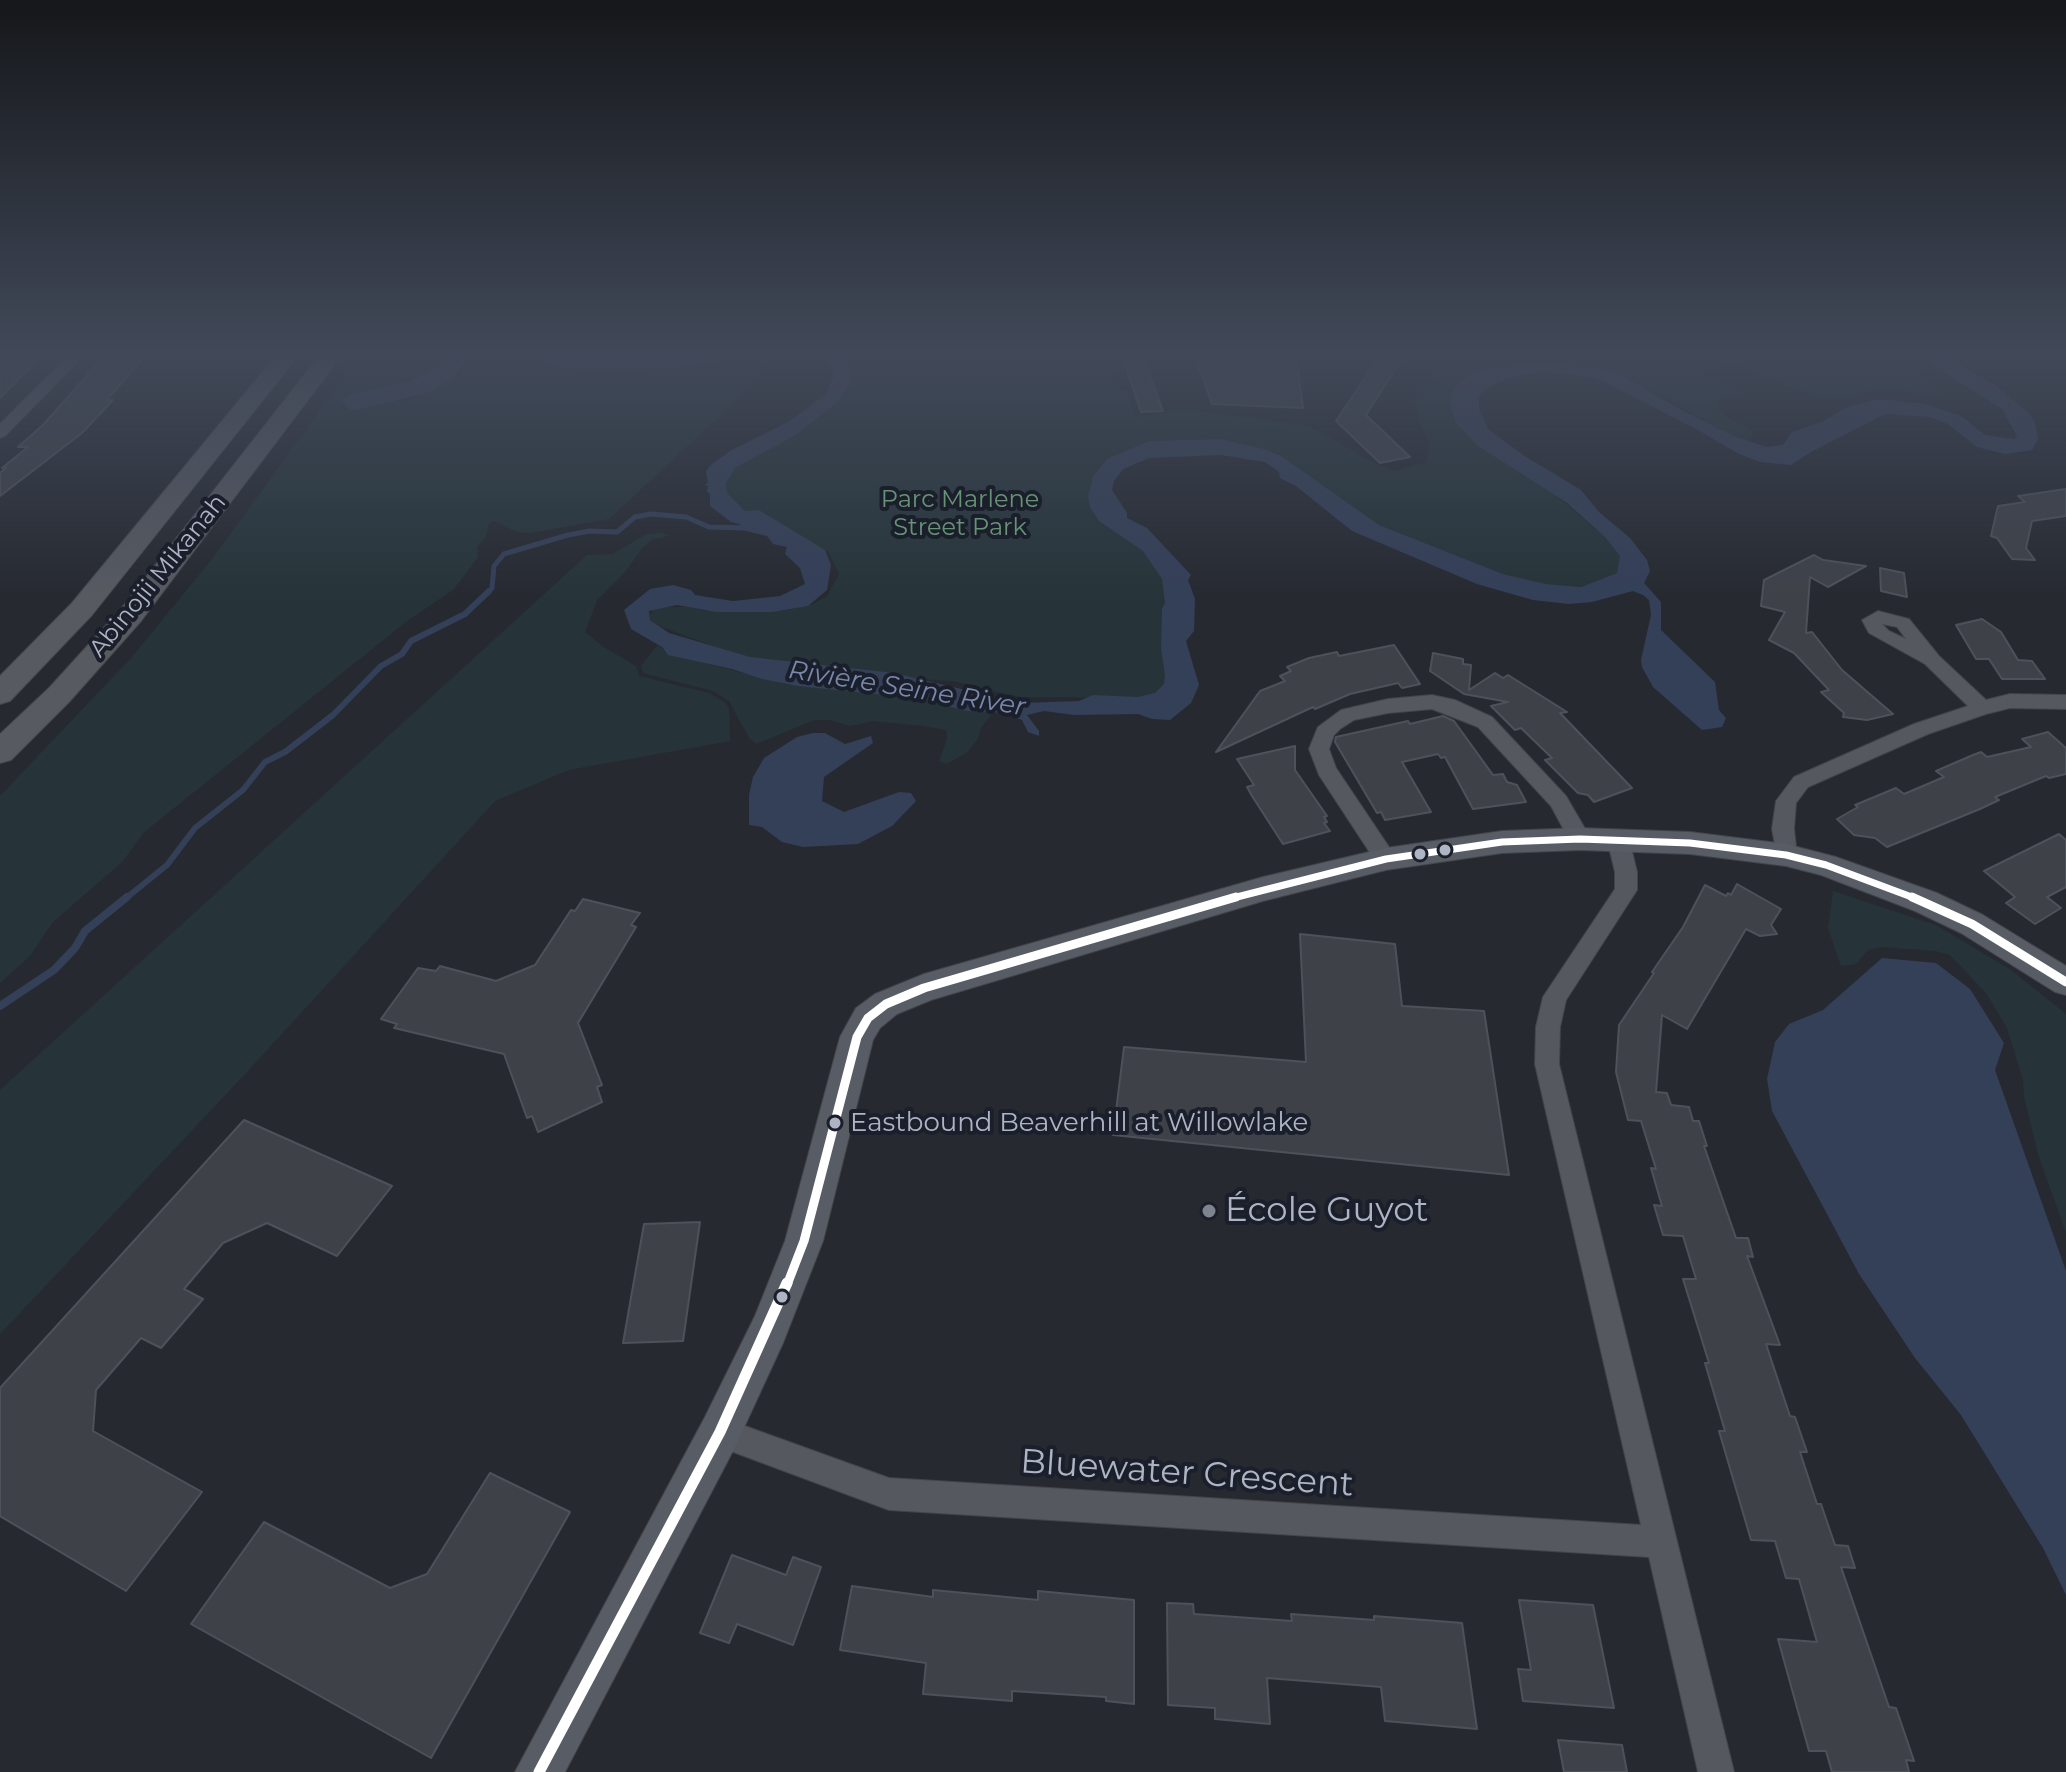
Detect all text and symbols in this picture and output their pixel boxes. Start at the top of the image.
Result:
park label: Parc Marlene Street Park [881,486,1039,542]
street label: Abinojii Mikanah [84,489,232,663]
water label: Rivière Seine River [786,655,1028,723]
unlabelled marker [1437,842,1453,858]
unlabelled marker [1412,846,1428,862]
place label: Eastbound Beaverhill at Willowlake [850,1107,1308,1139]
marker: Eastbound Beaverhill at Willowlake [827,1115,843,1131]
place label: École Guyot [1225,1191,1428,1231]
marker: École Guyot [1200,1202,1218,1220]
unlabelled marker [774,1289,790,1305]
street label: Bluewater Crescent [1019,1442,1355,1506]

